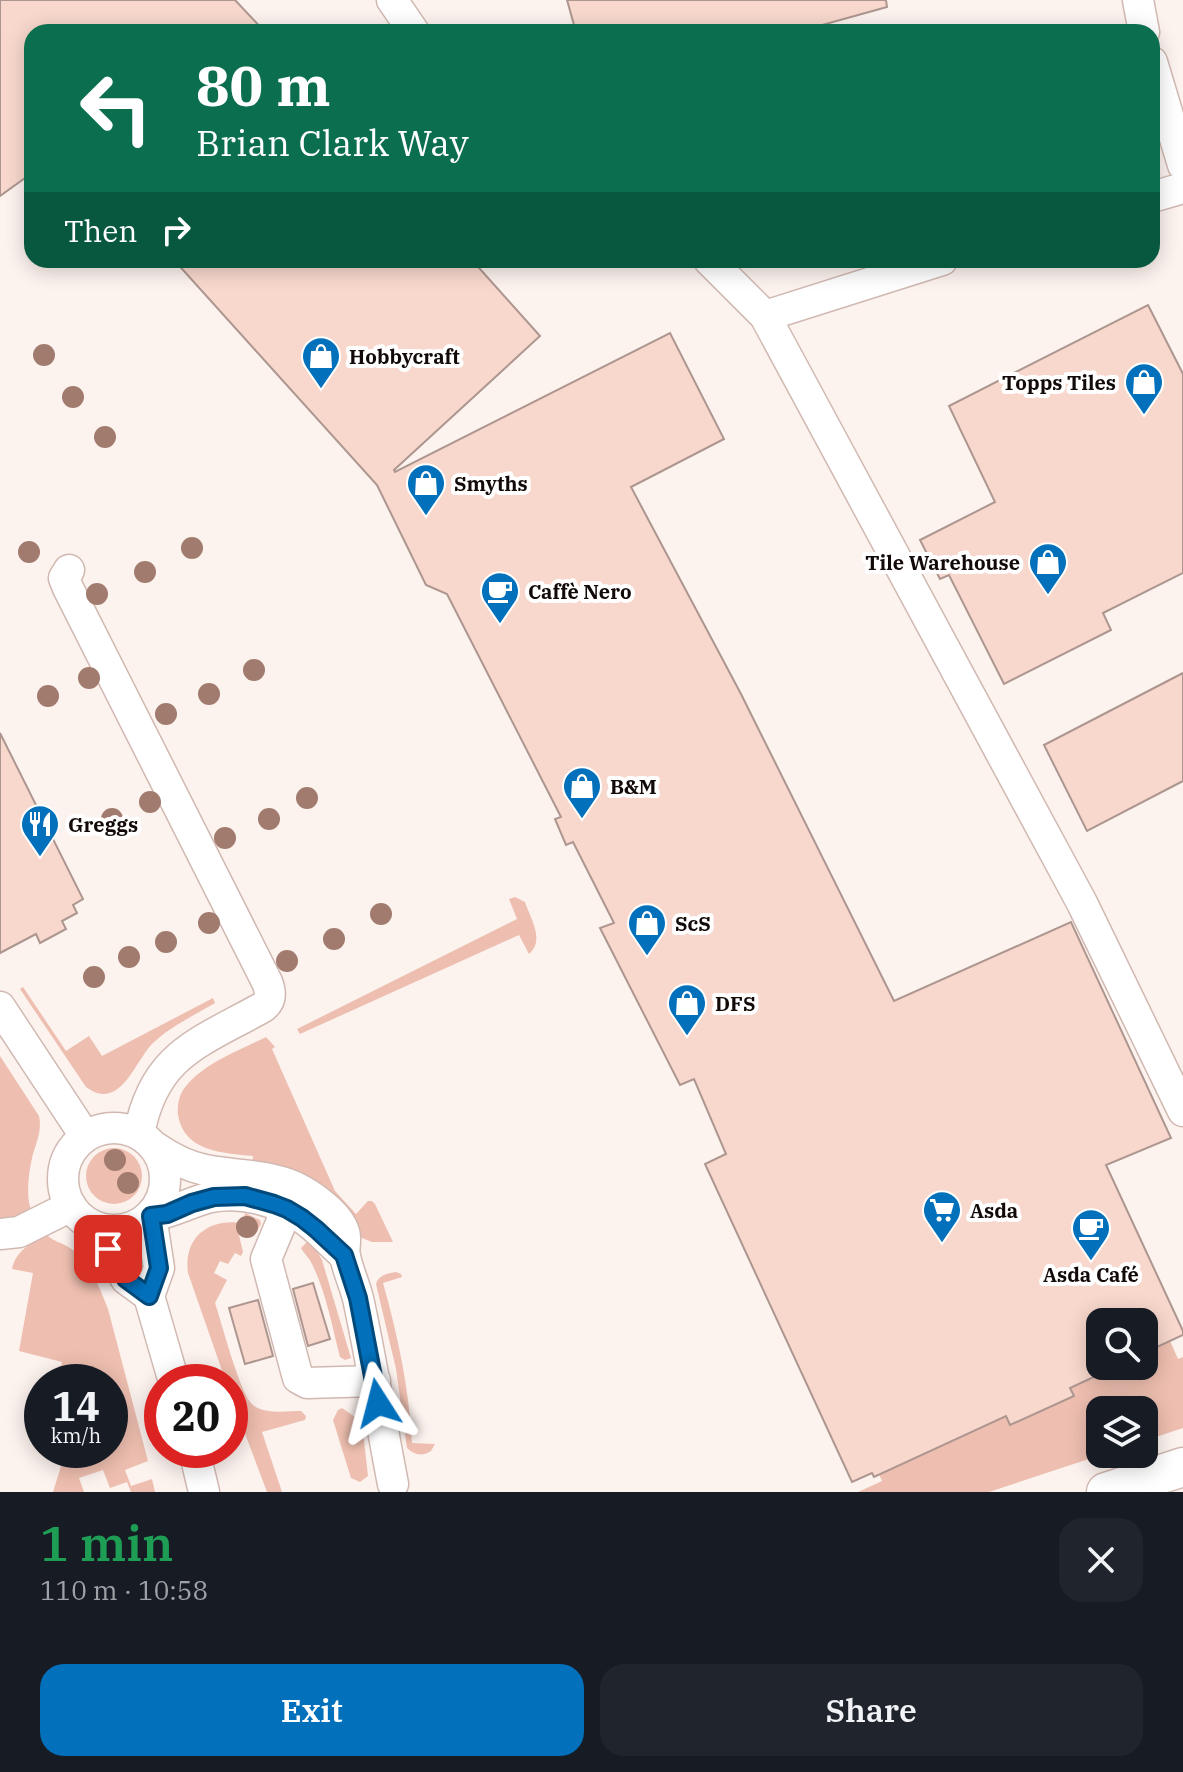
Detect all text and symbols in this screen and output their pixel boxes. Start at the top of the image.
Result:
text: 80 m [196,49,331,121]
icon: left [64,56,168,160]
text: Brian Clark Way [196,119,469,166]
icon: right [154,208,198,252]
text: Then [64,211,138,250]
shop icon: Hobbycraft [300,335,342,390]
place label: Hobbycraft [349,343,460,370]
shop icon: Topps Tiles [1123,361,1165,416]
place label: Topps Tiles [1002,369,1116,396]
shop icon: Smyths [405,462,447,517]
place label: Smyths [454,470,528,497]
shop icon: Tile Warehouse [1027,541,1069,596]
place label: Tile Warehouse [865,549,1020,576]
cafe icon: Caffè Nero [479,570,521,625]
place label: Caffè Nero [528,578,632,605]
shop icon: B&M [561,765,603,820]
place label: B&M [610,773,657,800]
restaurant icon: Greggs [19,803,61,858]
place label: Greggs [68,811,138,838]
shop icon: ScS [626,902,668,957]
place label: ScS [675,910,711,937]
shop icon: DFS [666,982,708,1037]
place label: DFS [715,990,755,1017]
supermarket icon: Asda [921,1189,963,1244]
place label: Asda [970,1197,1018,1224]
cafe icon: Asda Café [1070,1207,1112,1262]
pin [74,1215,142,1283]
icon: arrive [86,1227,130,1271]
place label: Asda Café [1043,1261,1139,1288]
map controls [1086,1308,1158,1468]
button: search [1086,1308,1158,1380]
position arrow [336,1361,420,1445]
speed limit sign: 20 [144,1364,248,1468]
text: 14 [52,1380,100,1432]
button: layers [1086,1396,1158,1468]
text: km/h [51,1422,101,1449]
text: 1 min [40,1512,173,1574]
button: close [1059,1518,1143,1602]
text: 110 m · 10:58 [40,1573,208,1607]
button: Exit [40,1664,584,1756]
button: Share [600,1664,1143,1756]

